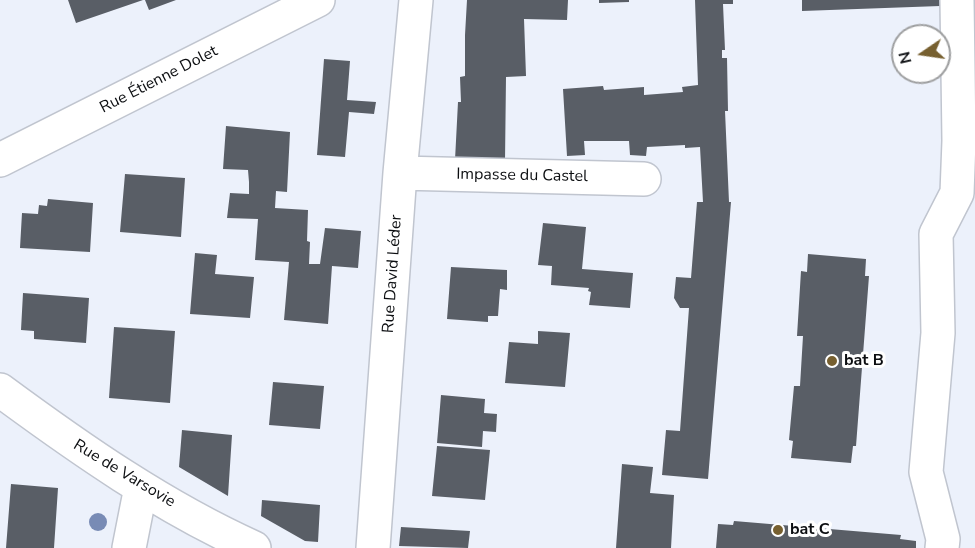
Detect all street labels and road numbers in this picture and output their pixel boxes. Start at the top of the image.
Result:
street label: Rue Étienne Dolet [97,42,221,118]
street label: Impasse du Castel [456,165,588,187]
street label: Rue David Léder [379,214,407,334]
street label: Rue de Varsovie [70,436,178,512]

